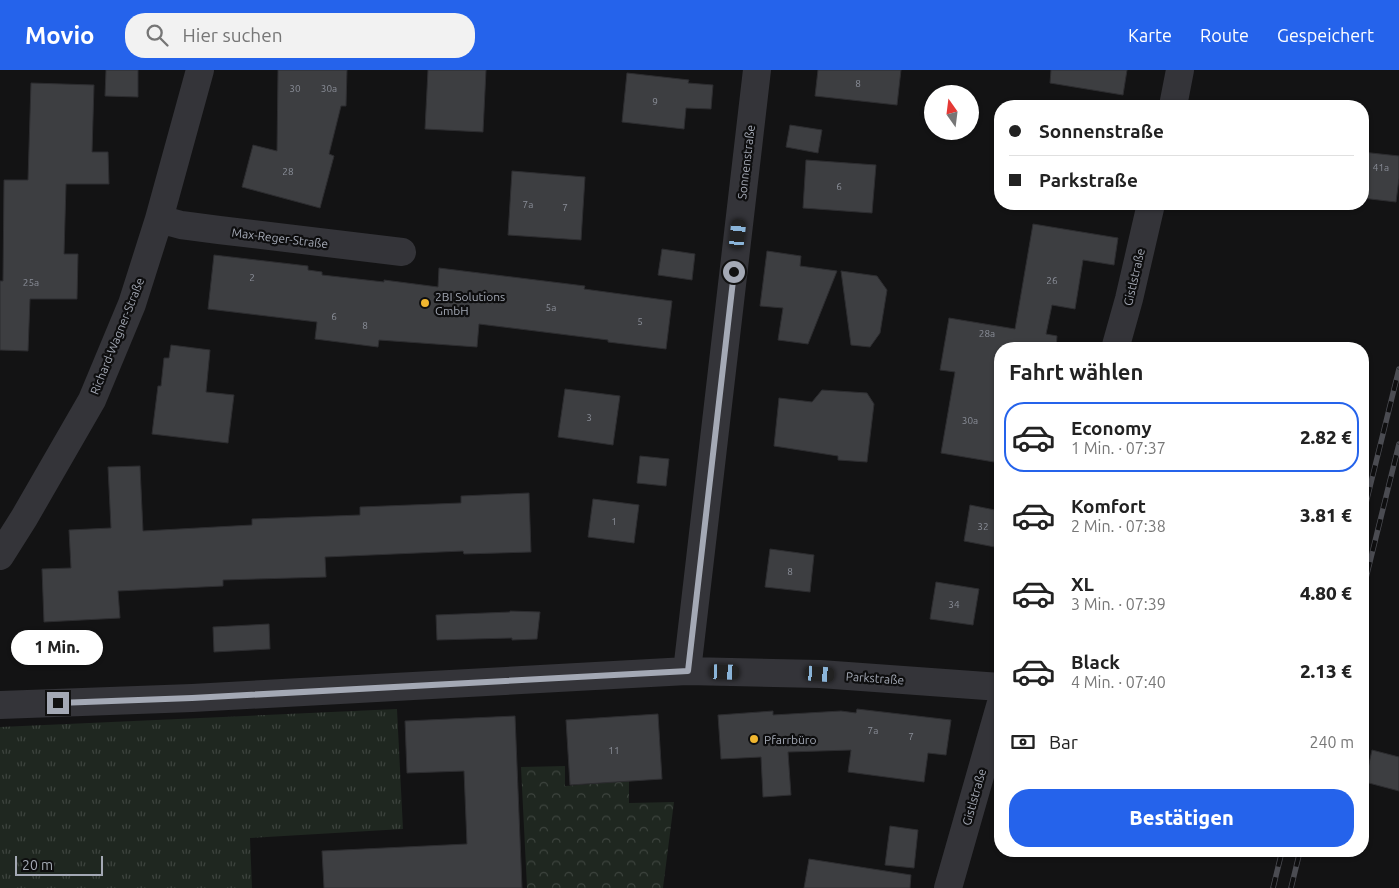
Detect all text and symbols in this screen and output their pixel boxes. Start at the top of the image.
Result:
search box [125,13,475,58]
icon: search [143,21,171,49]
text: Movio [25,22,95,49]
text: Hier suchen [183,24,283,46]
text: Karte [1128,25,1172,45]
text: Route [1200,25,1249,45]
text: Gespeichert [1277,25,1374,45]
house number: 8 [855,78,861,89]
house number: 30 [289,83,301,94]
house number: 30a [321,83,337,94]
north arrow [924,85,979,140]
map controls [924,85,979,140]
house number: 9 [652,96,658,107]
text: Sonnenstraße [1039,120,1164,142]
street label: Sonnenstraße [735,124,757,200]
house number: 41a [1373,162,1389,173]
house number: 28 [282,166,294,177]
text: Parkstraße [1039,169,1138,191]
house number: 6 [836,181,842,192]
house number: 7a [523,199,533,210]
house number: 7 [562,202,568,213]
car [728,218,747,250]
street label: Max-Reger-Straße [231,226,329,250]
street label: Gistlstraße [1121,247,1147,307]
route start [723,261,745,283]
house number: 2 [249,272,255,283]
house number: 26 [1046,275,1058,286]
street label: Richard-Wagner-Straße [88,276,146,396]
house number: 25a [23,277,39,288]
place label: 2BI Solutions GmbH [435,290,505,317]
marker: 2BI Solutions GmbH [419,297,431,309]
house number: 5a [546,302,556,313]
house number: 6 [331,311,337,322]
house number: 5 [637,316,643,327]
house number: 8 [362,320,368,331]
house number: 28a [979,328,995,339]
text: Fahrt wählen [1009,359,1143,384]
house number: 3 [586,412,592,423]
house number: 30a [962,415,978,426]
icon: car [1011,415,1056,460]
text: Economy [1071,417,1152,439]
text: 2.82 € [1300,426,1352,448]
text: 1 Min. · 07:37 [1071,439,1166,457]
icon: car [1011,493,1056,538]
text: Komfort [1071,495,1146,517]
text: 3.81 € [1300,504,1352,526]
house number: 1 [611,516,617,527]
text: 2 Min. · 07:38 [1071,517,1166,535]
house number: 32 [977,521,989,532]
house number: 8 [787,566,793,577]
icon: car [1011,571,1056,616]
text: XL [1071,573,1094,595]
text: 4.80 € [1300,582,1352,604]
text: 3 Min. · 07:39 [1071,595,1166,613]
house number: 34 [948,599,960,610]
callout: 1 Min. [12,630,104,666]
text: 1 Min. [34,638,80,656]
icon: car [1011,649,1056,694]
text: Black [1071,651,1120,673]
text: 2.13 € [1300,660,1352,682]
car [709,664,740,680]
car [804,665,835,683]
street label: Parkstraße [845,669,905,687]
text: 4 Min. · 07:40 [1071,673,1166,691]
route end [47,692,69,714]
house number: 7a [868,725,878,736]
icon: cash [1009,728,1037,756]
house number: 7 [908,731,914,742]
text: Bar [1049,731,1078,753]
marker: Pfarrbüro [748,733,760,745]
place label: Pfarrbüro [764,733,816,746]
text: 240 m [1309,733,1354,751]
house number: 11 [608,745,620,756]
street label: Gistlstraße [960,767,988,827]
button: Bestätigen [1009,789,1354,847]
scale bar [15,853,102,876]
text: 20 m [22,857,53,873]

